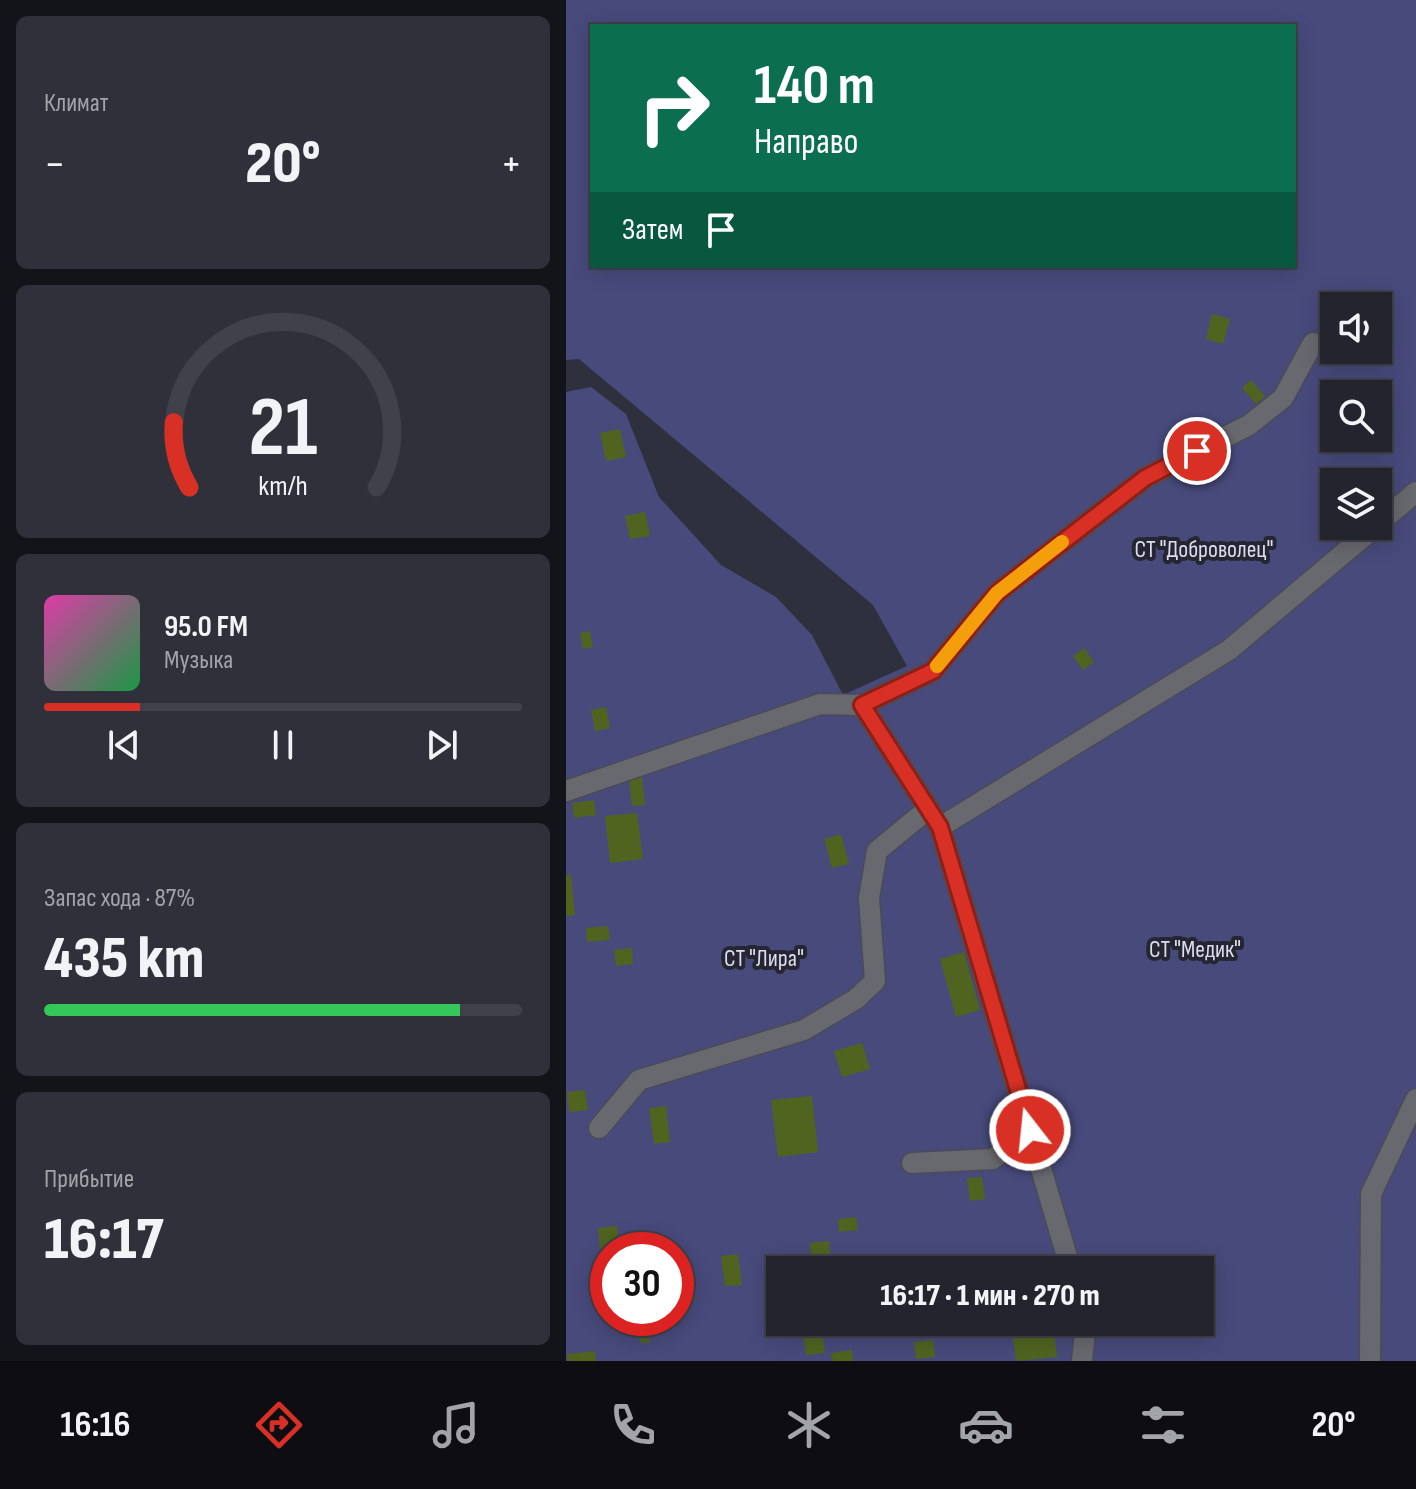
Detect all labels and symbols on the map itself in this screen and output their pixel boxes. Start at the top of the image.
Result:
pin [1163,417,1231,485]
park label: СТ "Доброволец" [1135,535,1273,564]
park label: СТ "Медик" [1149,935,1241,964]
park label: СТ "Лира" [724,944,804,973]
position arrow [988,1088,1072,1172]
speed limit sign: 30 [590,1232,694,1336]

